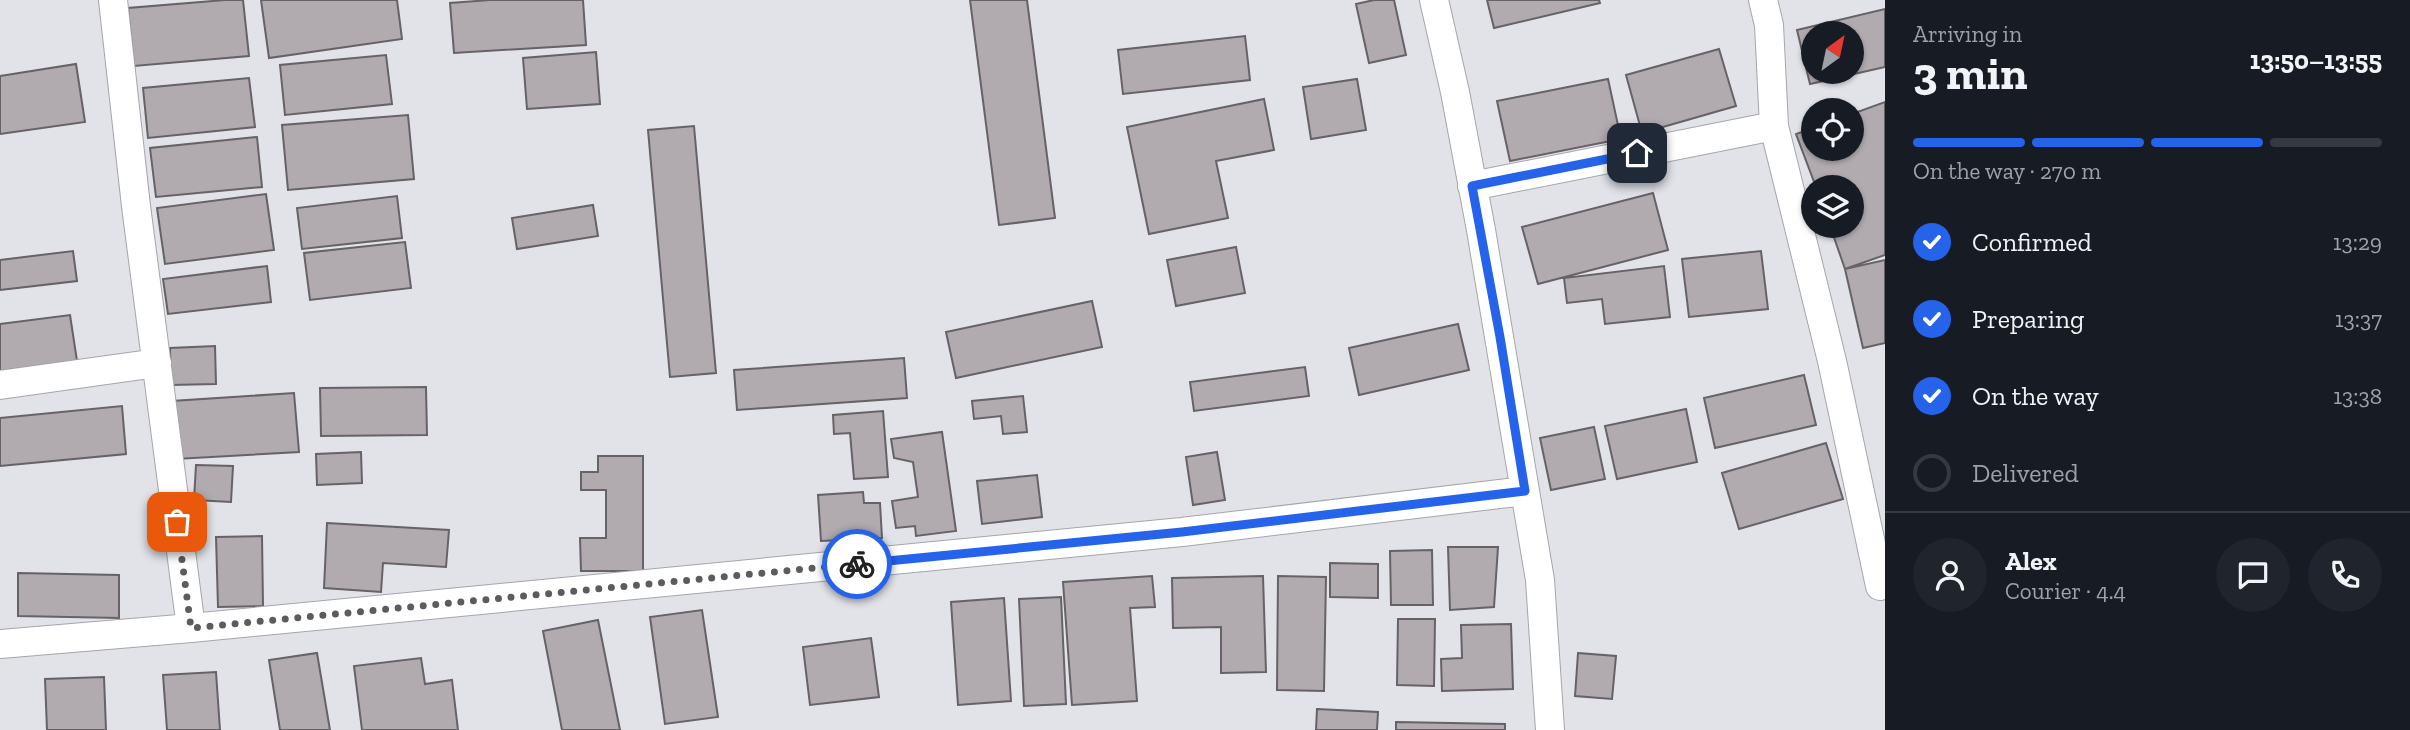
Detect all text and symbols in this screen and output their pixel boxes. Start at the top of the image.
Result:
text: Arriving in [1913,20,2022,48]
north arrow [1801,21,1864,84]
map controls [1801,21,1864,238]
text: 13:50–13:55 [2250,44,2382,76]
text: 3 min [1913,46,2027,101]
button: locate [1801,98,1864,161]
pin [1607,123,1667,183]
icon: home [1618,134,1656,172]
text: On the way · 270 m [1913,157,2101,185]
button: layers [1801,175,1864,238]
icon: check [1913,223,1951,261]
text: Confirmed [1972,226,2092,258]
text: 13:29 [2333,228,2382,256]
icon: check [1913,300,1951,338]
text: Preparing [1972,303,2084,335]
text: 13:37 [2335,305,2382,333]
icon: check [1913,377,1951,415]
text: On the way [1972,380,2099,412]
text: 13:38 [2333,382,2382,410]
text: Delivered [1972,457,2079,489]
pin [147,492,207,552]
icon: bag [158,503,196,541]
courier [822,529,892,599]
button: person [1913,538,1987,612]
button: chat [2216,538,2290,612]
button: phone [2308,538,2382,612]
icon: bike [838,545,876,583]
text: Alex [2005,545,2057,577]
text: Courier · 4.4 [2005,577,2126,605]

